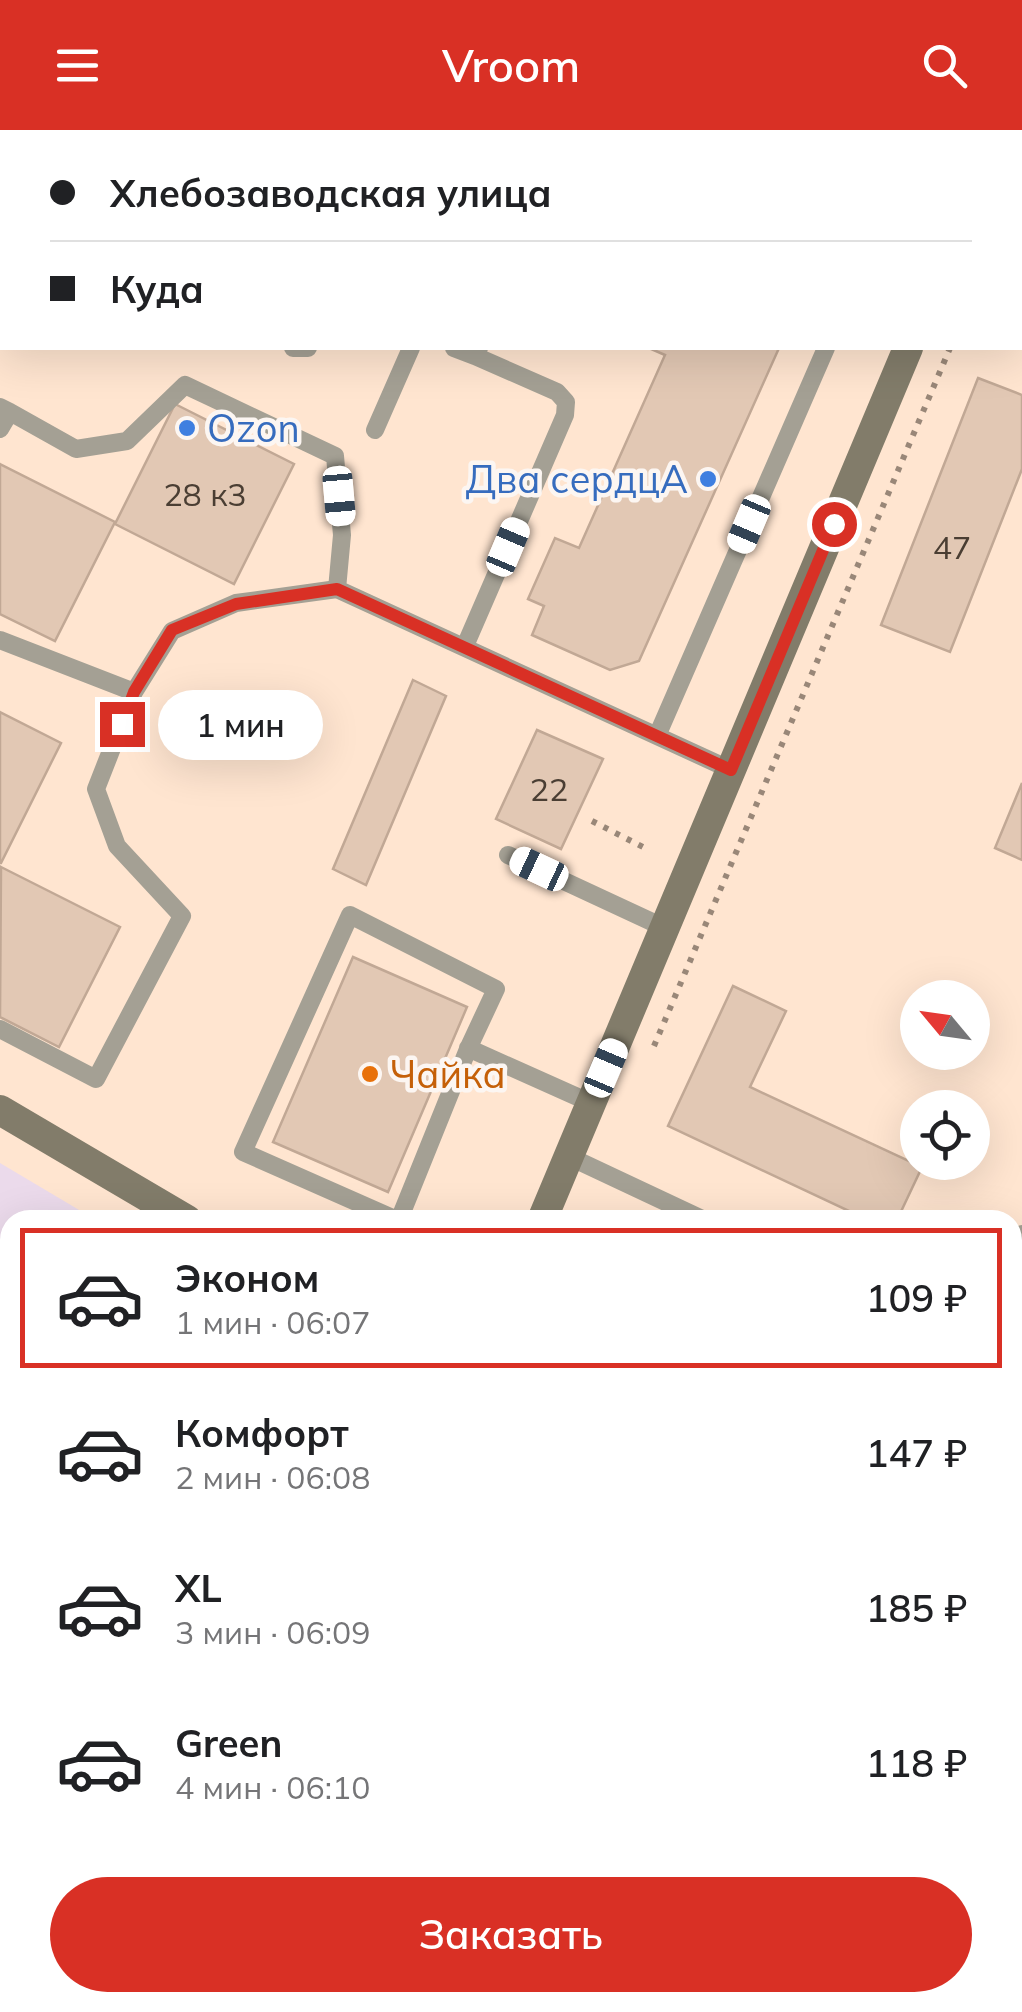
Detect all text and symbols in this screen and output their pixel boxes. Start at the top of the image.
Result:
text: Vroom [442,37,580,93]
icon: menu [50,38,105,93]
icon: search [917,38,972,93]
text: Хлебозаводская улица [110,169,552,217]
text: Куда [110,265,204,313]
place label: Ozon [207,404,300,452]
marker: Ozon [176,417,198,439]
place label: Два сердцА [466,455,688,503]
car [321,465,357,527]
marker: Два сердцА [697,468,719,490]
house number: 28 к3 [163,474,247,514]
car [723,491,775,557]
route start [812,502,857,547]
car [482,514,534,580]
house number: 47 [933,527,971,567]
callout: 1 мин [157,689,322,759]
route end [100,702,145,747]
text: 1 мин [196,705,285,745]
house number: 22 [530,769,568,809]
car [505,843,573,895]
north arrow [900,980,990,1070]
map controls [900,980,990,1180]
car [580,1035,632,1101]
place label: Чайка [390,1050,506,1098]
marker: Чайка [359,1063,381,1085]
button: locate [900,1090,990,1180]
icon: car [55,1253,145,1343]
text: Эконом [175,1254,319,1302]
text: 109 ₽ [866,1274,967,1322]
text: 1 мин · 06:07 [175,1302,370,1342]
icon: car [55,1408,145,1498]
text: Комфорт [175,1409,349,1457]
text: 147 ₽ [866,1429,967,1477]
text: 2 мин · 06:08 [175,1457,370,1497]
icon: car [55,1563,145,1653]
text: XL [175,1564,222,1612]
text: 185 ₽ [866,1584,967,1632]
text: 3 мин · 06:09 [175,1612,370,1652]
icon: car [55,1718,145,1808]
text: Green [175,1719,282,1767]
text: 118 ₽ [866,1739,967,1787]
text: 4 мин · 06:10 [175,1767,370,1807]
button: Заказать [50,1877,972,1992]

